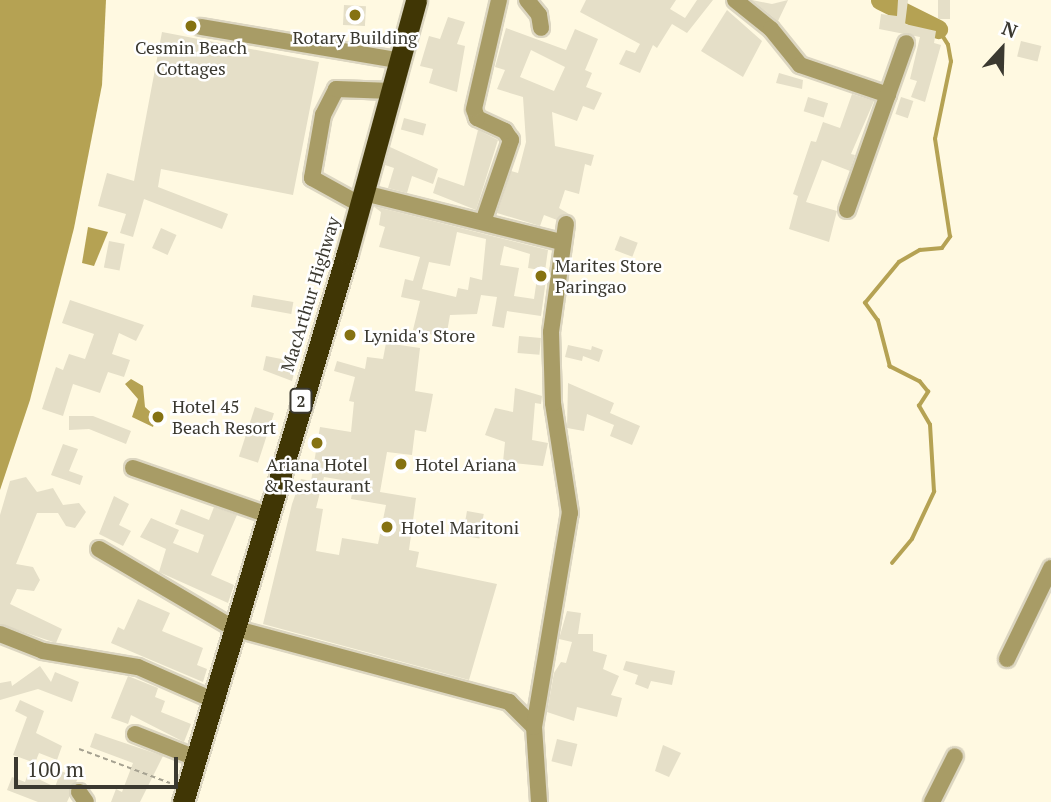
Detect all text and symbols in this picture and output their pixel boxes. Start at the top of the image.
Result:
marker: Rotary Building [347,7,363,23]
north arrow [967,14,1037,84]
text: N [999,15,1021,43]
marker: Cesmin Beach Cottages [183,18,199,34]
place label: Rotary Building [292,26,418,48]
place label: Cesmin Beach Cottages [135,37,247,80]
street label: MacArthur Highway [276,214,344,374]
place label: Marites Store Paringao [555,255,662,298]
marker: Marites Store Paringao [533,268,549,284]
place label: Lynida's Store [364,324,475,346]
marker: Lynida's Store [342,327,358,343]
road number: 2 [289,388,313,414]
place label: Hotel 45 Beach Resort [172,396,276,438]
marker: Hotel 45 Beach Resort [150,409,166,425]
marker: Ariana Hotel & Restaurant [309,435,325,451]
place label: Hotel Ariana [415,453,517,475]
place label: Ariana Hotel & Restaurant [263,454,371,496]
marker: Hotel Ariana [393,456,409,472]
place label: Hotel Maritoni [401,516,519,538]
marker: Hotel Maritoni [379,519,395,535]
scale bar [18,742,182,786]
text: 100 m [27,755,84,783]

